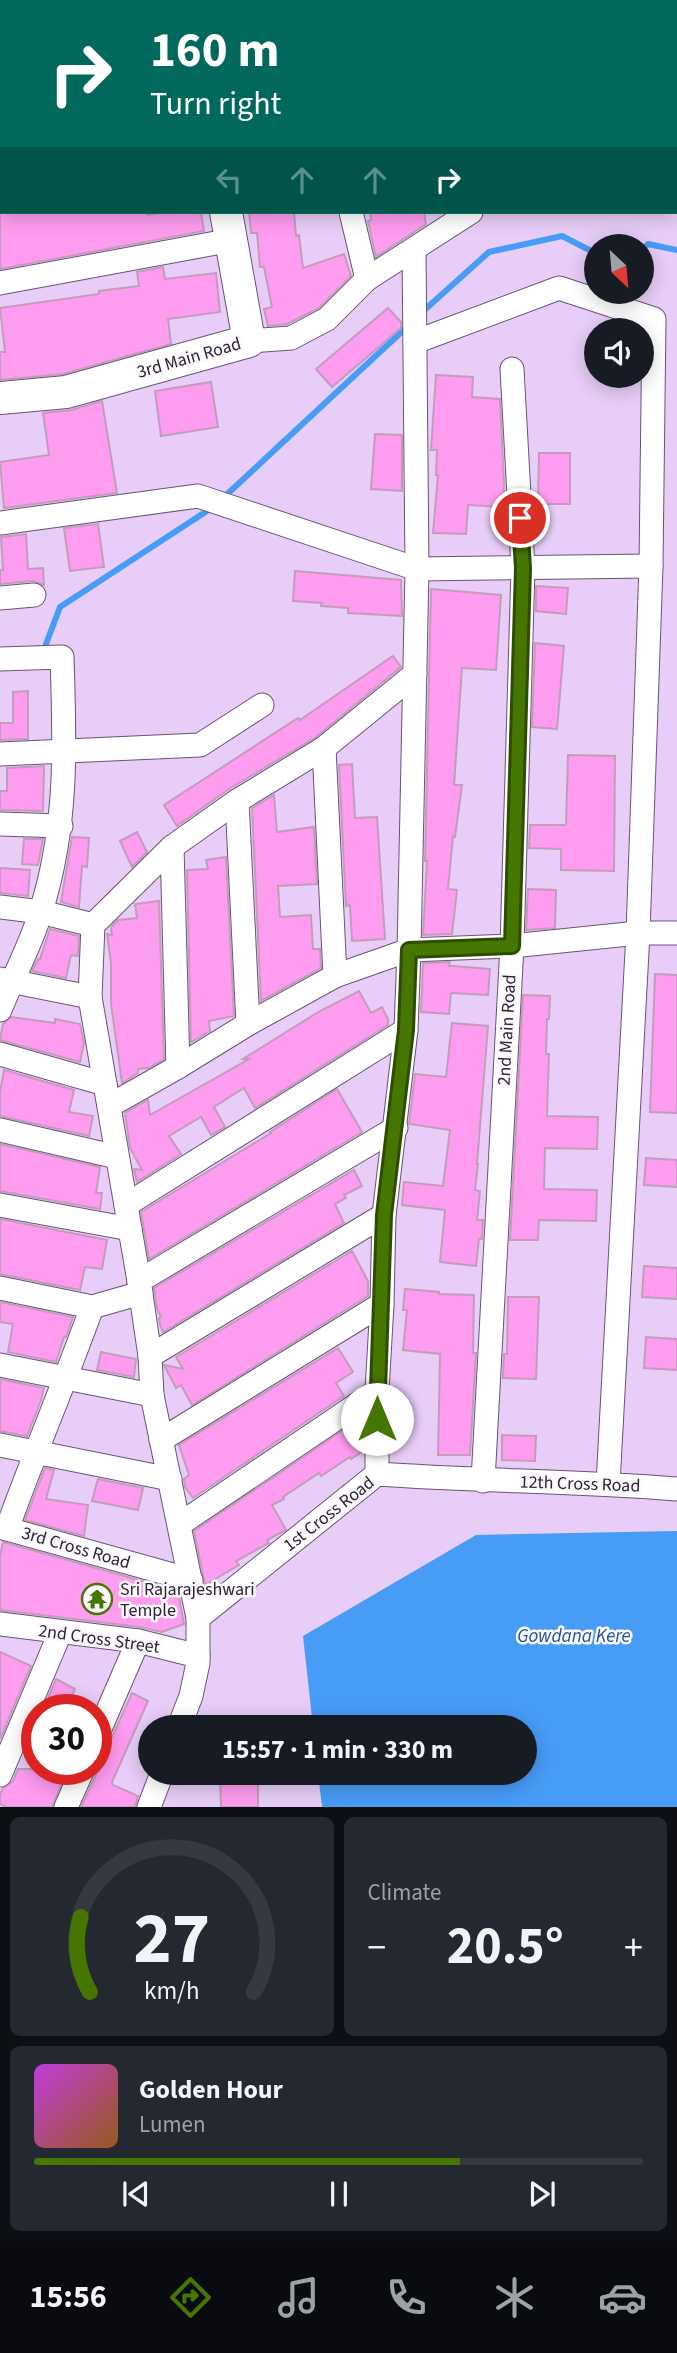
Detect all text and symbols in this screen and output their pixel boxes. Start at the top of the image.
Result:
text: 160 m [150,16,279,86]
icon: right [35,28,126,119]
text: Turn right [150,81,281,127]
icon: left [210,161,248,199]
icon: ahead [283,161,321,199]
icon: ahead [356,161,394,199]
icon: right [429,161,467,199]
north arrow [584,234,654,304]
map controls [584,234,654,388]
button: sound [584,318,654,388]
street label: 3rd Main Road [134,331,244,385]
pin [490,488,550,548]
icon: arrive [501,499,539,537]
street label: 2nd Main Road [492,974,522,1086]
position arrow [340,1382,414,1456]
street label: 12th Cross Road [519,1469,641,1499]
street label: 1st Cross Road [278,1471,380,1557]
street label: 3rd Cross Road [19,1521,133,1575]
place label: Sri Rajarajeshwari Temple [120,1577,255,1623]
temple icon: Sri Rajarajeshwari Temple [80,1582,114,1616]
street label: 2nd Cross Street [37,1618,161,1660]
water label: Gowdana Kere [517,1623,631,1650]
speed limit sign: 30 [21,1694,112,1785]
text: 15:57 · 1 min · 330 m [222,1731,453,1768]
text: Climate [368,1876,441,1909]
text: 27 [133,1888,210,1992]
text: 20.5° [447,1910,564,1984]
text: − [368,1921,386,1975]
text: + [624,1921,643,1975]
text: km/h [144,1973,200,2009]
text: Golden Hour [139,2071,283,2108]
text: Lumen [139,2108,206,2141]
icon: previous [117,2175,155,2213]
icon: pause [320,2175,358,2213]
icon: next [523,2175,561,2213]
icon: directions [166,2273,215,2322]
icon: music [274,2273,323,2322]
icon: phone [382,2273,431,2322]
icon: climate [490,2273,539,2322]
icon: car [598,2273,647,2322]
text: 15:56 [30,2274,107,2320]

